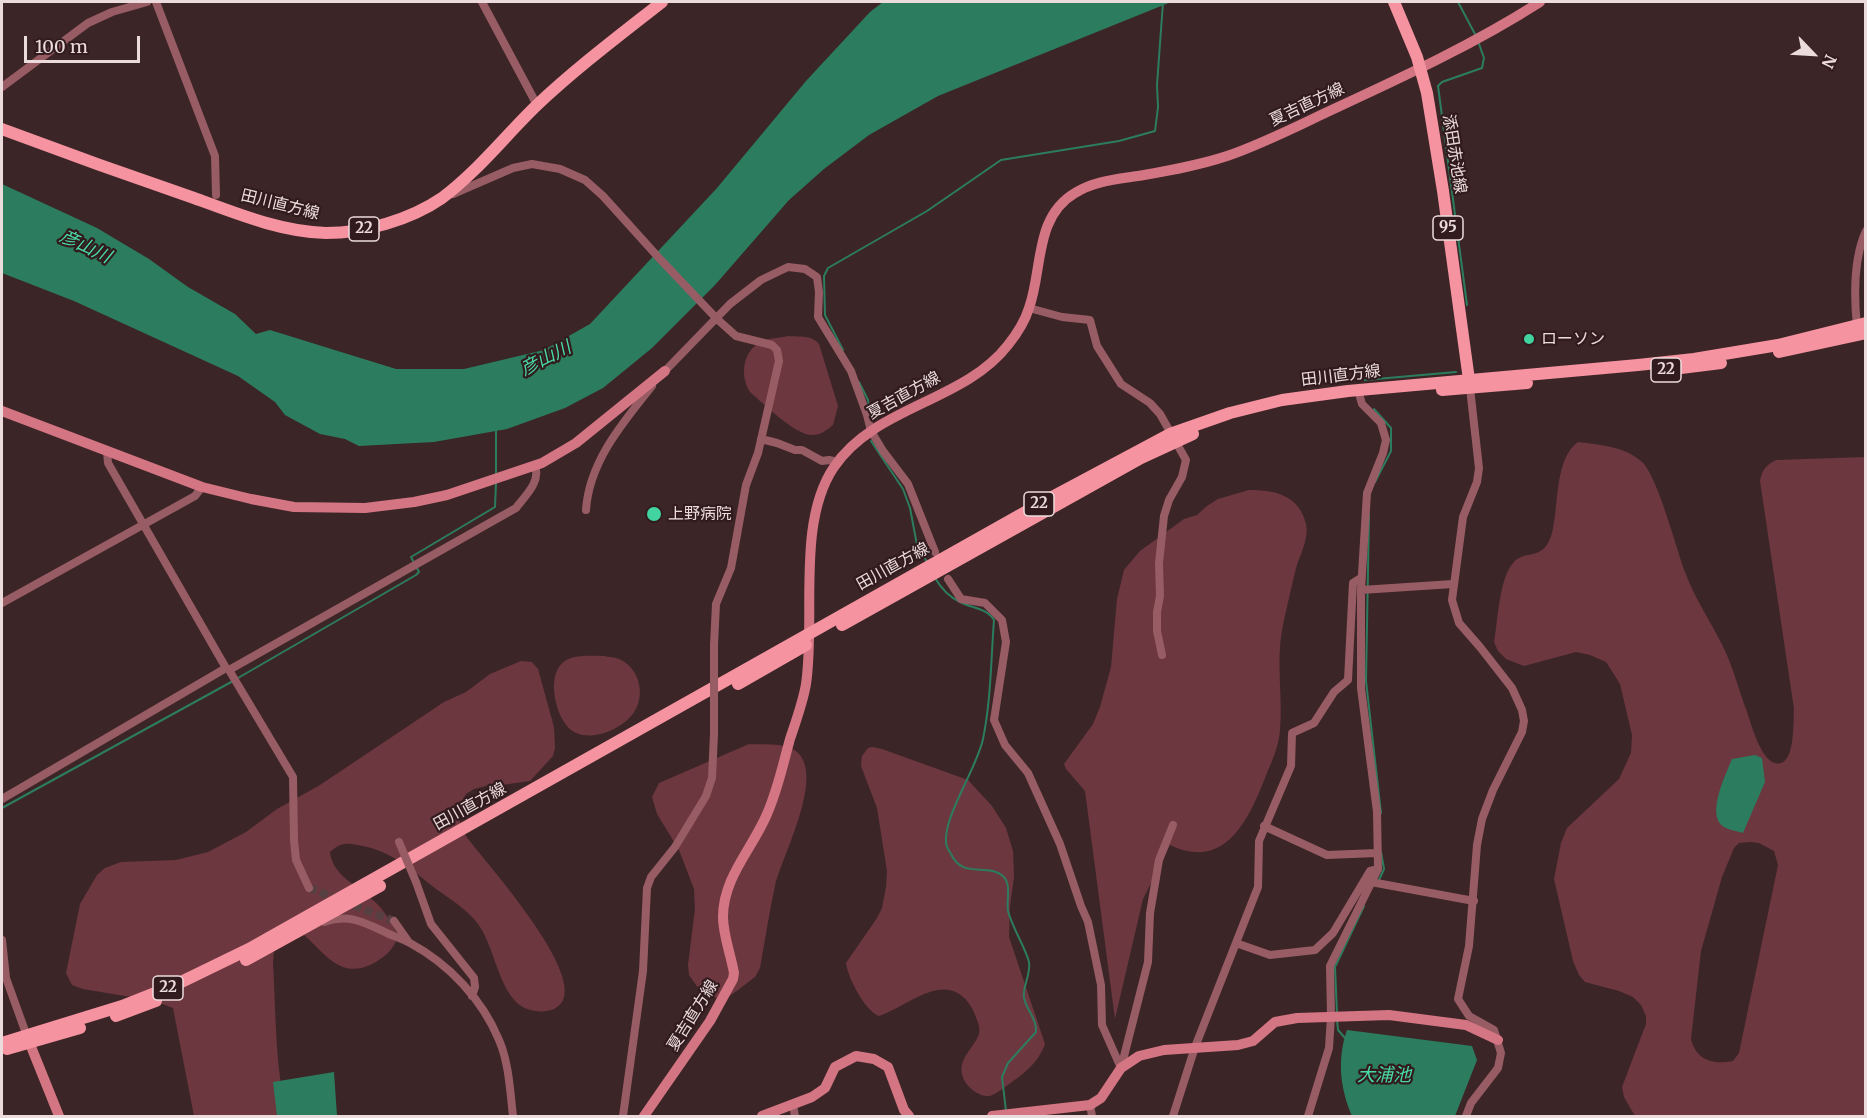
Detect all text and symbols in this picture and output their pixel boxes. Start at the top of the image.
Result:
scale bar [27,24,142,62]
north arrow [1783,24,1843,84]
text: 100 m [35,35,88,58]
text: N [1818,52,1841,72]
street label: 夏吉直方線 [1267,79,1347,131]
street label: 添田赤池線 [1438,113,1470,195]
street label: 田川直方線 [239,186,321,224]
road number: 95 [1433,216,1463,240]
road number: 22 [349,217,379,241]
water label: 彦山川 [56,226,114,268]
place label: ローソン [1541,329,1605,349]
marker: ローソン [1522,332,1536,346]
water label: 彦山川 [517,337,575,381]
road number: 22 [1651,358,1681,382]
street label: 田川直方線 [1300,362,1382,390]
street label: 夏吉直方線 [864,368,944,424]
road number: 22 [1024,492,1054,516]
place label: 上野病院 [668,504,732,524]
marker: 上野病院 [645,505,663,523]
street label: 田川直方線 [853,539,933,595]
street label: 田川直方線 [430,779,510,835]
road number: 22 [153,976,183,1000]
street label: 夏吉直方線 [664,977,722,1055]
water label: 大浦池 [1357,1065,1411,1087]

